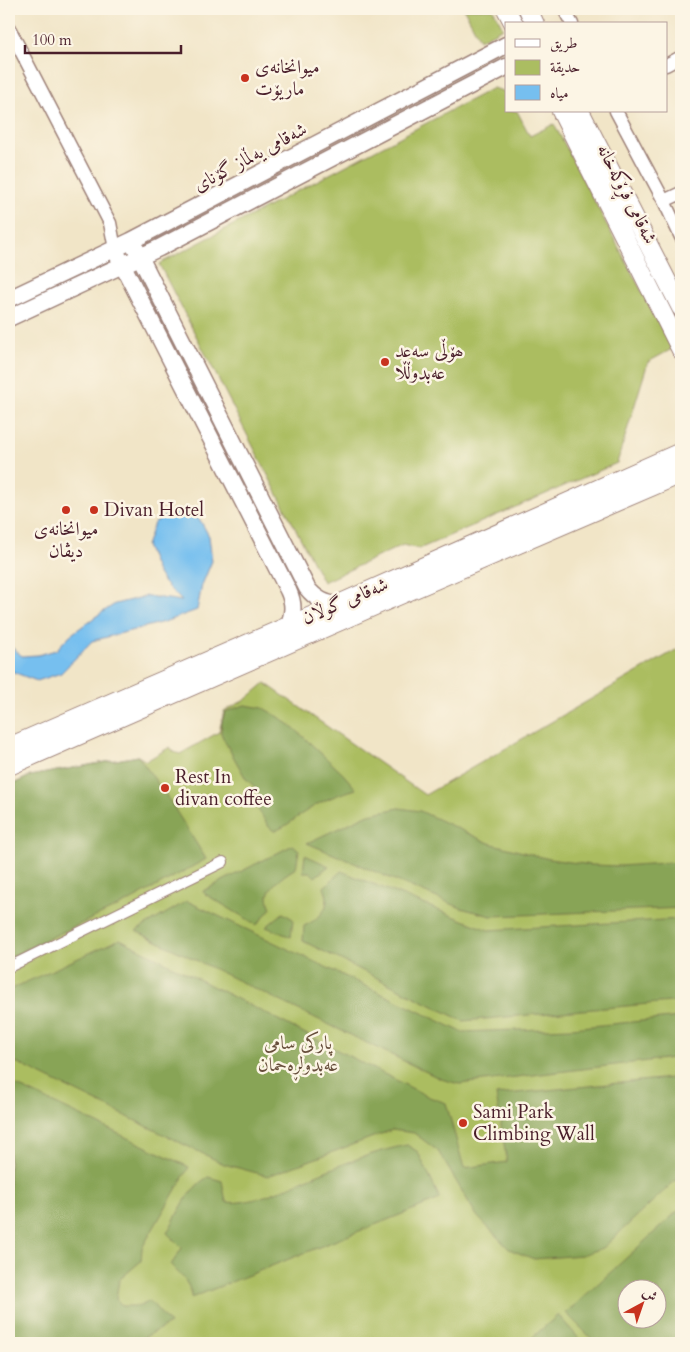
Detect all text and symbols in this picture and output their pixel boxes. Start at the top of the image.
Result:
scale bar [25,22,181,54]
legend [505,22,668,112]
text: 100 m [32,30,72,50]
text: طريق [550,33,577,53]
place label: میوانخانەی ماریۆت [255,54,320,102]
text: حديقة [550,57,580,77]
marker: میوانخانەی ماریۆت [239,72,251,84]
text: مياه [550,83,568,103]
street label: شەقامی یەڵماز گۆنای [188,116,312,198]
street label: شەقامی فڕۆکەخانە [587,139,663,250]
place label: ھۆڵی سەعد عەبدوڵڵا [395,338,463,386]
marker: ھۆڵی سەعد عەبدوڵڵا [379,356,391,368]
place label: Divan Hotel [104,497,204,523]
marker: میوانخانەی دیڤان [60,504,72,516]
marker: Divan Hotel [88,504,100,516]
place label: میوانخانەی دیڤان [34,516,98,564]
street label: شەقامی گوڵان [298,571,392,631]
place label: Rest In divan coffee [175,764,272,812]
marker: Rest In divan coffee [159,782,171,794]
park label: پارکی سامی عەبدولڕەحمان [258,1030,338,1081]
place label: Sami Park Climbing Wall [473,1099,595,1147]
marker: Sami Park Climbing Wall [457,1117,469,1129]
north arrow [618,1280,668,1330]
text: ش [639,1283,662,1306]

